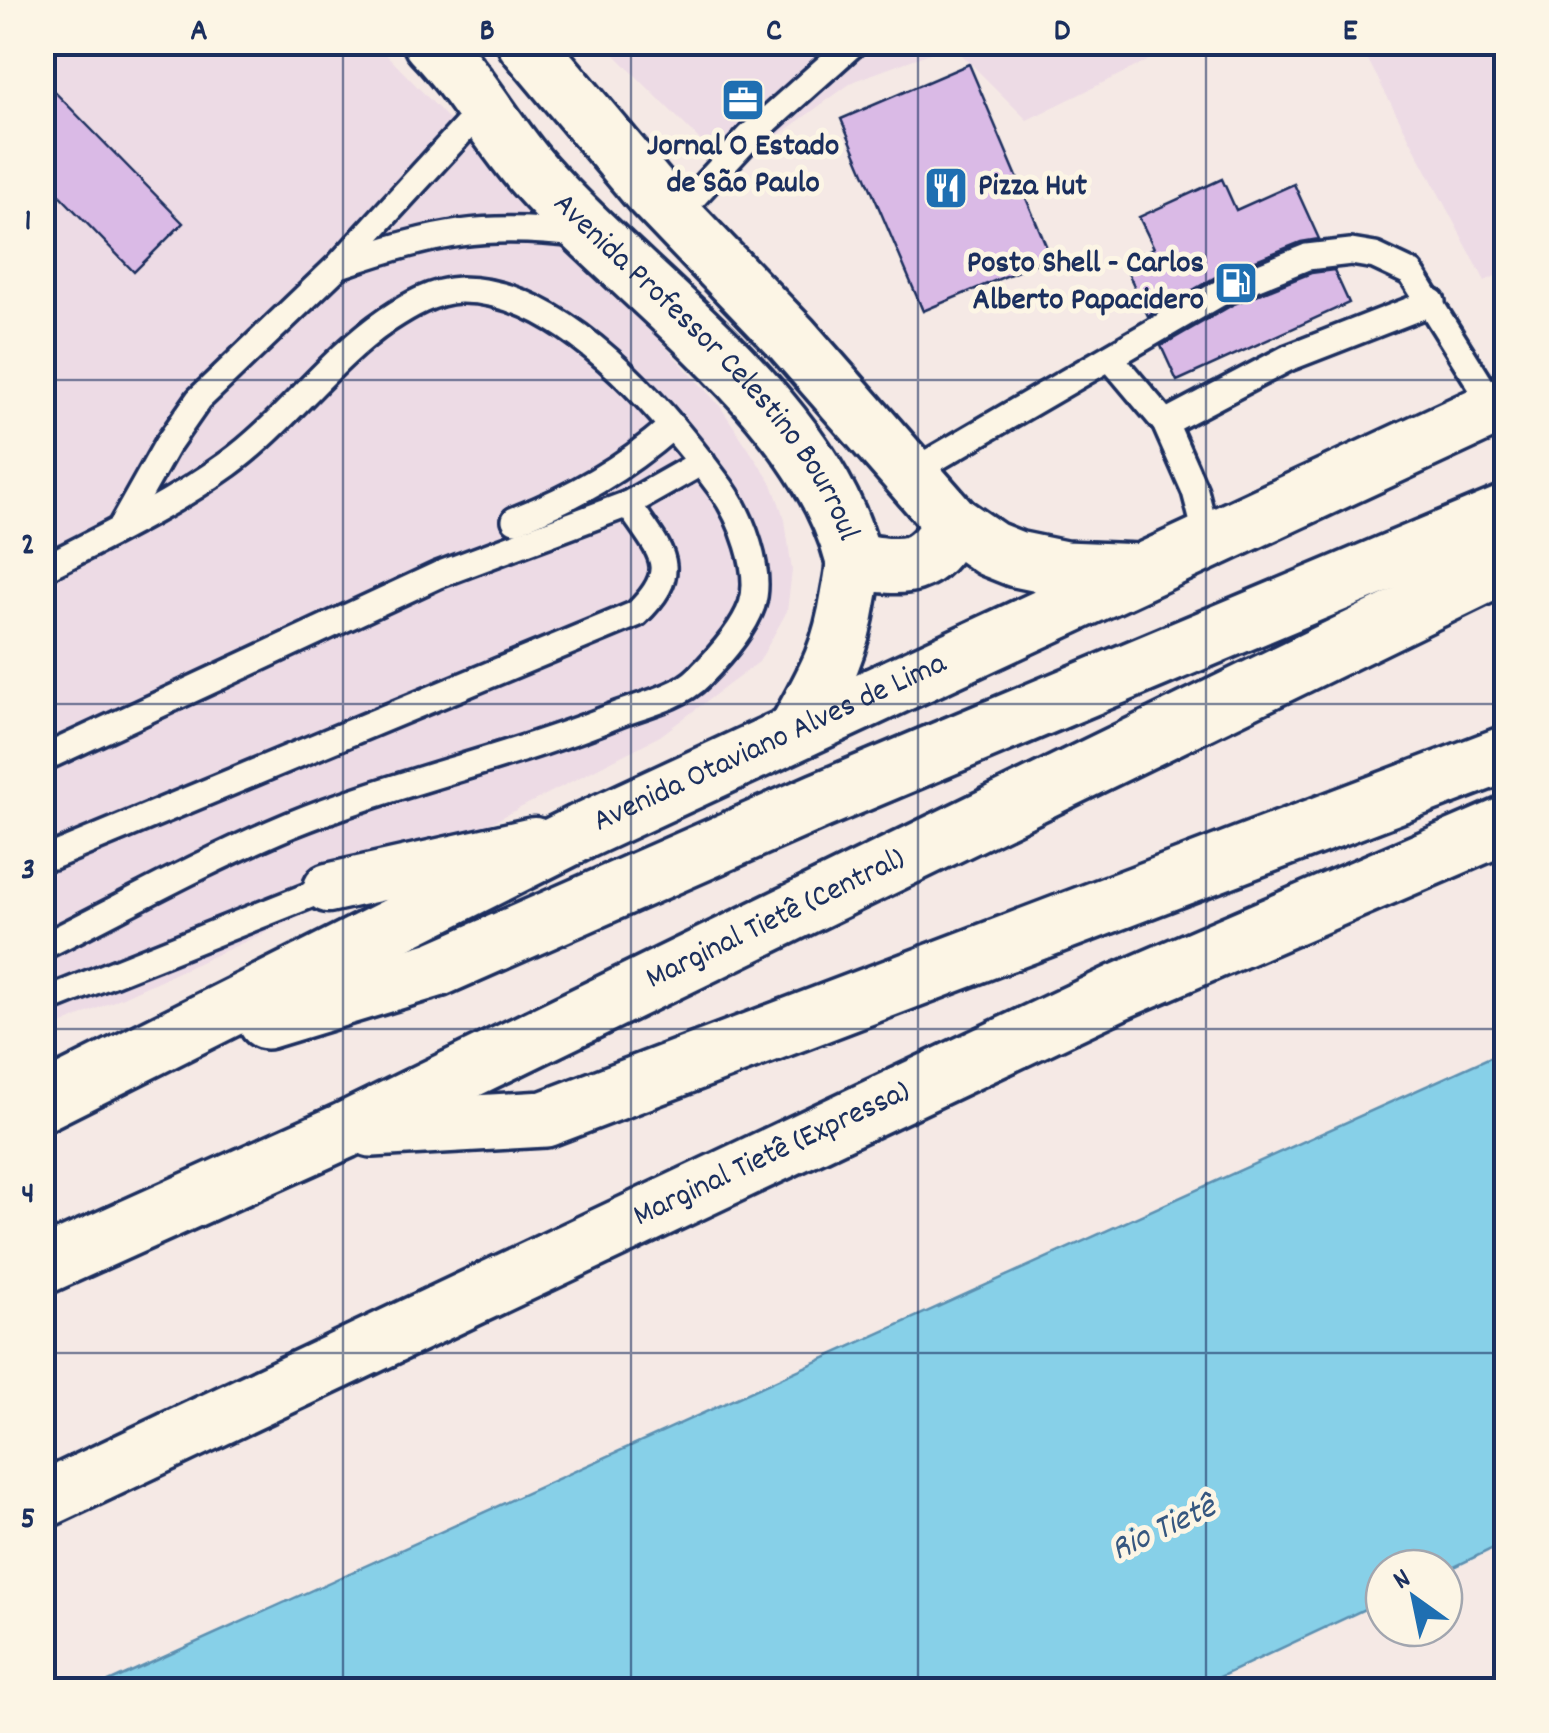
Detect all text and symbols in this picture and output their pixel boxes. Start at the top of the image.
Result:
text: A [190,10,208,56]
text: B [479,10,495,56]
text: C [766,10,782,56]
text: D [1054,10,1071,56]
text: E [1343,10,1358,56]
office icon: Jornal O Estado de São Paulo [720,77,766,123]
place label: Jornal O Estado de São Paulo [647,125,839,208]
restaurant icon: Pizza Hut [923,165,969,211]
place label: Pizza Hut [978,165,1087,211]
street label: Avenida Professor Celestino Bourroul [541,184,869,548]
text: 1 [24,200,32,246]
place label: Posto Shell - Carlos Alberto Papacidero [967,242,1204,325]
fuel station icon: Posto Shell - Carlos Alberto Papacidero [1213,260,1259,306]
text: 2 [21,524,35,570]
street label: Avenida Otaviano Alves de Lima [586,642,955,846]
street label: Marginal Tietê (Central) [639,838,914,1003]
text: 3 [21,849,35,895]
street label: Marginal Tietê (Expressa) [626,1070,918,1241]
text: 4 [21,1173,35,1219]
water label: Rio Tietê [1103,1483,1227,1576]
text: 5 [21,1498,35,1544]
north arrow [1364,1548,1464,1648]
text: N [1386,1561,1420,1602]

